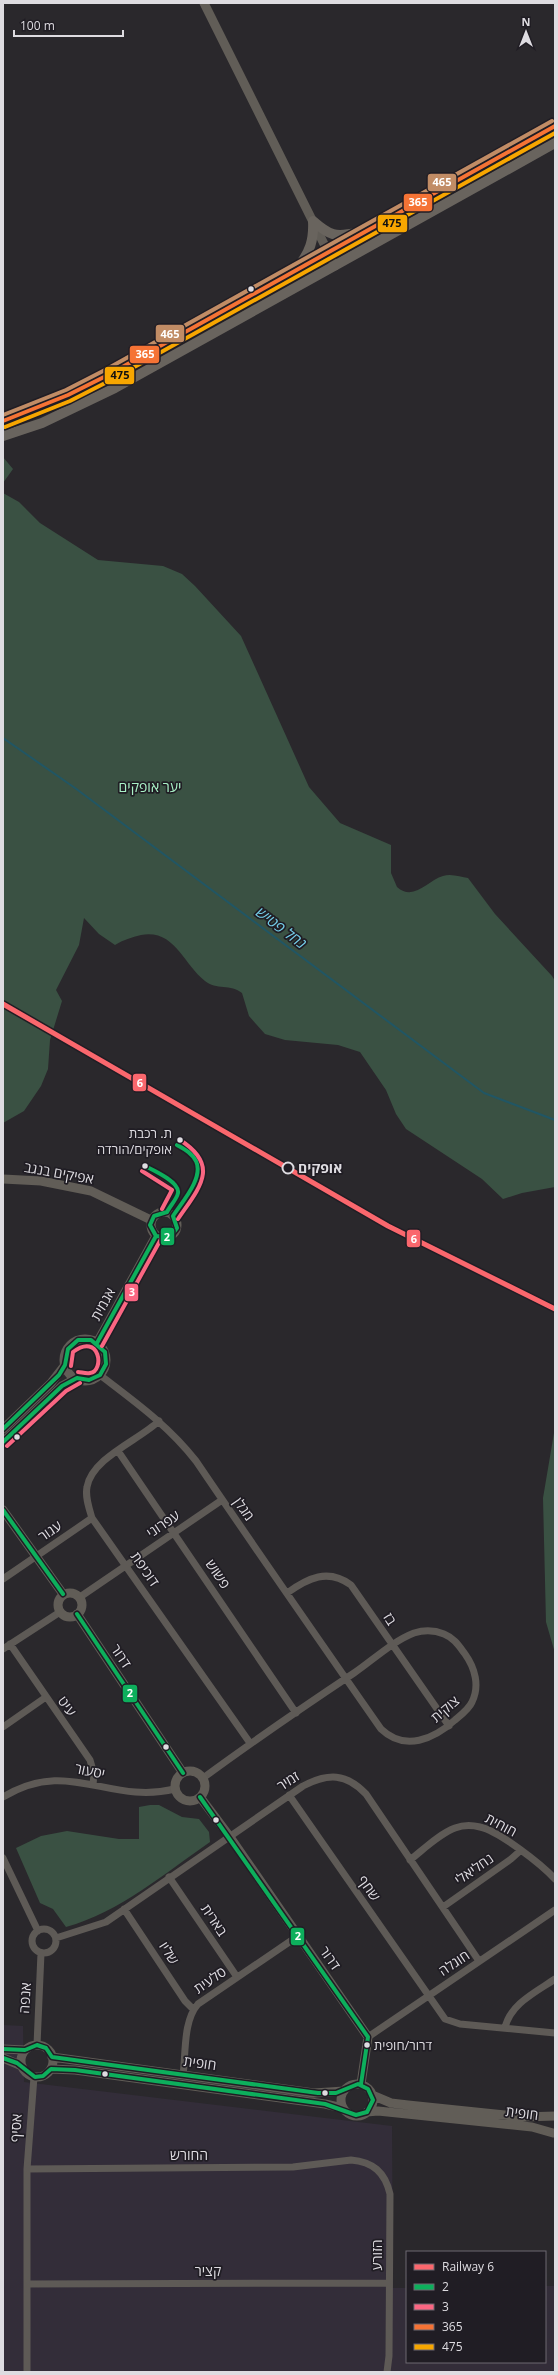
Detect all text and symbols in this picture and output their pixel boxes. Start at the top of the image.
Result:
scale bar [14,12,123,38]
north arrow [506,12,546,52]
text: N [522,14,530,29]
text: 100 m [20,17,55,34]
line badge: 465 [427,173,457,192]
text: 465 [433,174,451,189]
line badge: 365 [403,193,433,212]
text: 365 [409,194,427,209]
line badge: 475 [377,214,408,233]
text: 475 [383,215,401,230]
unlabelled marker [246,284,256,294]
line badge: 465 [155,324,185,343]
text: 465 [161,326,179,341]
line badge: 365 [129,345,160,364]
text: 365 [136,346,154,361]
line badge: 475 [104,366,135,385]
text: 475 [111,367,129,382]
park label: יער אופקים [119,777,181,796]
water label: נחל פטיש [252,902,311,953]
line badge: 6 [132,1073,147,1092]
text: 6 [137,1075,143,1090]
place label: ת. רכבת אופקים/הורדה [97,1124,172,1158]
marker: ת. רכבת אופקים/הורדה [175,1135,185,1145]
street label: אפיקים בנגב [23,1157,95,1188]
place label: אופקים [298,1158,342,1177]
unlabelled marker [140,1161,150,1171]
marker: אופקים [281,1161,295,1175]
line badge: 2 [160,1227,175,1246]
text: 2 [164,1229,170,1244]
line badge: 6 [406,1229,421,1248]
text: 6 [411,1231,417,1246]
line badge: 3 [124,1283,139,1302]
street label: אגמית [86,1284,119,1324]
text: 3 [129,1284,135,1299]
unlabelled marker [12,1432,22,1442]
street label: מגלן [230,1493,259,1524]
street label: עפרוני [142,1506,183,1542]
street label: עגור [34,1516,65,1545]
street label: דוכיפת [127,1548,164,1590]
street label: פשוש [202,1555,235,1592]
street label: בז [379,1609,402,1629]
street label: דרור [107,1640,136,1671]
line badge: 2 [122,1684,138,1703]
text: 2 [127,1685,133,1700]
street label: צוקית [426,1691,463,1726]
street label: עיט [54,1692,81,1720]
unlabelled marker [161,1742,171,1752]
street label: יסעור [73,1758,107,1783]
street label: זמיר [273,1766,303,1795]
street label: חוחית [482,1808,520,1841]
unlabelled marker [211,1815,221,1825]
street label: נחליאלי [451,1848,497,1889]
street label: שחף [354,1871,385,1904]
street label: בארית [197,1900,232,1940]
line badge: 2 [290,1927,305,1946]
text: 2 [295,1928,301,1943]
street label: שליו [155,1938,184,1968]
street label: דרור [316,1942,345,1973]
street label: חוגלה [434,1945,473,1980]
street label: סלעית [190,1962,230,1998]
street label: אנפה [14,1982,35,2014]
place label: דרור/חופית [374,2036,433,2054]
marker: דרור/חופית [362,2040,372,2050]
street label: חופית [182,2051,218,2074]
unlabelled marker [100,2069,110,2079]
unlabelled marker [320,2088,330,2098]
street label: חופית [505,2101,540,2124]
street label: אסיף [5,2113,26,2143]
street label: החורש [170,2145,208,2164]
street label: הזורע [367,2239,386,2271]
legend [406,2251,546,2363]
text: Railway 6 [442,2258,494,2275]
street label: קציר [195,2261,221,2280]
text: 2 [442,2278,449,2295]
text: 3 [442,2298,449,2315]
text: 365 [442,2318,463,2335]
text: 475 [442,2338,463,2355]

